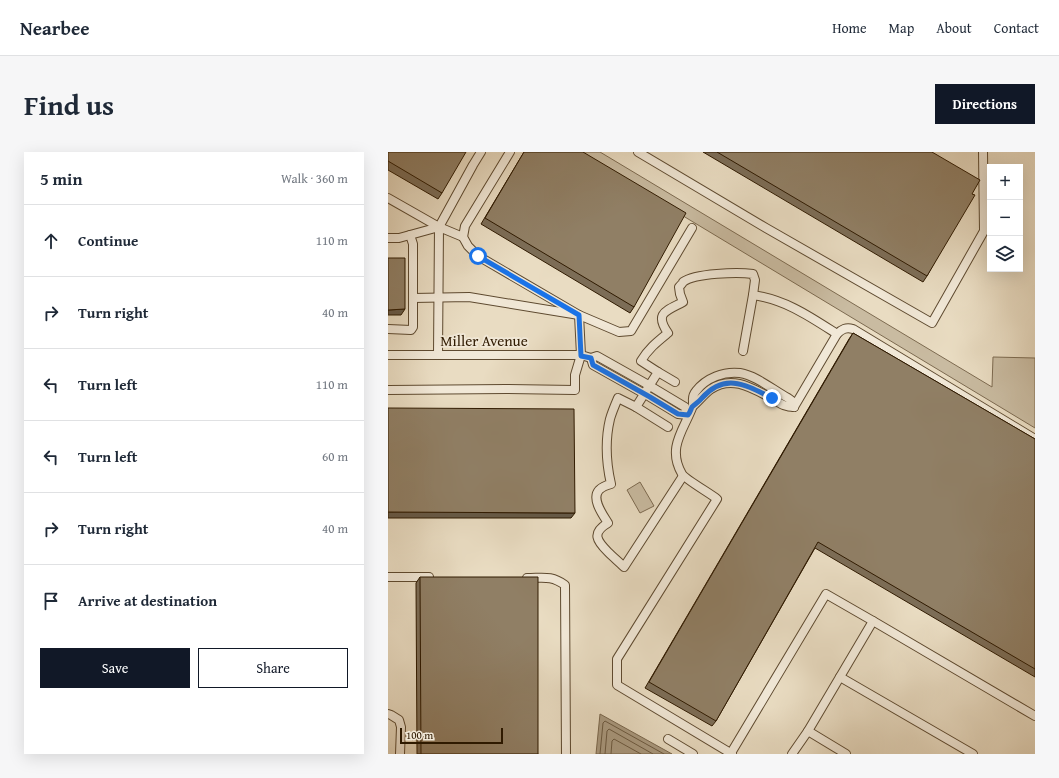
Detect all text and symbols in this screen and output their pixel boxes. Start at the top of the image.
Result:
text: Nearbee [20,14,90,42]
text: Home [832,18,867,38]
text: Map [889,18,914,38]
text: About [936,18,972,38]
text: Contact [994,18,1039,38]
text: Find us [24,84,114,125]
button: Directions [935,84,1035,124]
map controls [987,164,1023,272]
button: + [987,164,1023,200]
text: 5 min [40,166,82,191]
text: Walk · 360 m [281,169,348,188]
button: − [987,200,1023,236]
icon: ahead [40,230,62,252]
text: Continue [78,230,139,251]
text: 110 m [316,231,348,250]
button: layers [987,236,1023,272]
route start [469,247,487,265]
icon: right [40,302,62,324]
text: Turn right [78,302,149,323]
text: 40 m [322,303,348,322]
street label: Miller Avenue [440,330,528,351]
icon: left [40,374,62,396]
text: Turn left [78,374,137,395]
text: 110 m [316,375,348,394]
route end [763,389,781,407]
icon: left [40,446,62,468]
text: Turn left [78,446,137,467]
text: 60 m [322,447,348,466]
icon: right [40,518,62,540]
text: Turn right [78,518,149,539]
text: 40 m [322,519,348,538]
icon: arrive [40,590,62,612]
text: Arrive at destination [78,590,217,611]
button: Save [40,648,190,688]
button: Share [198,648,348,688]
scale bar [400,726,503,745]
text: 100 m [406,727,433,743]

